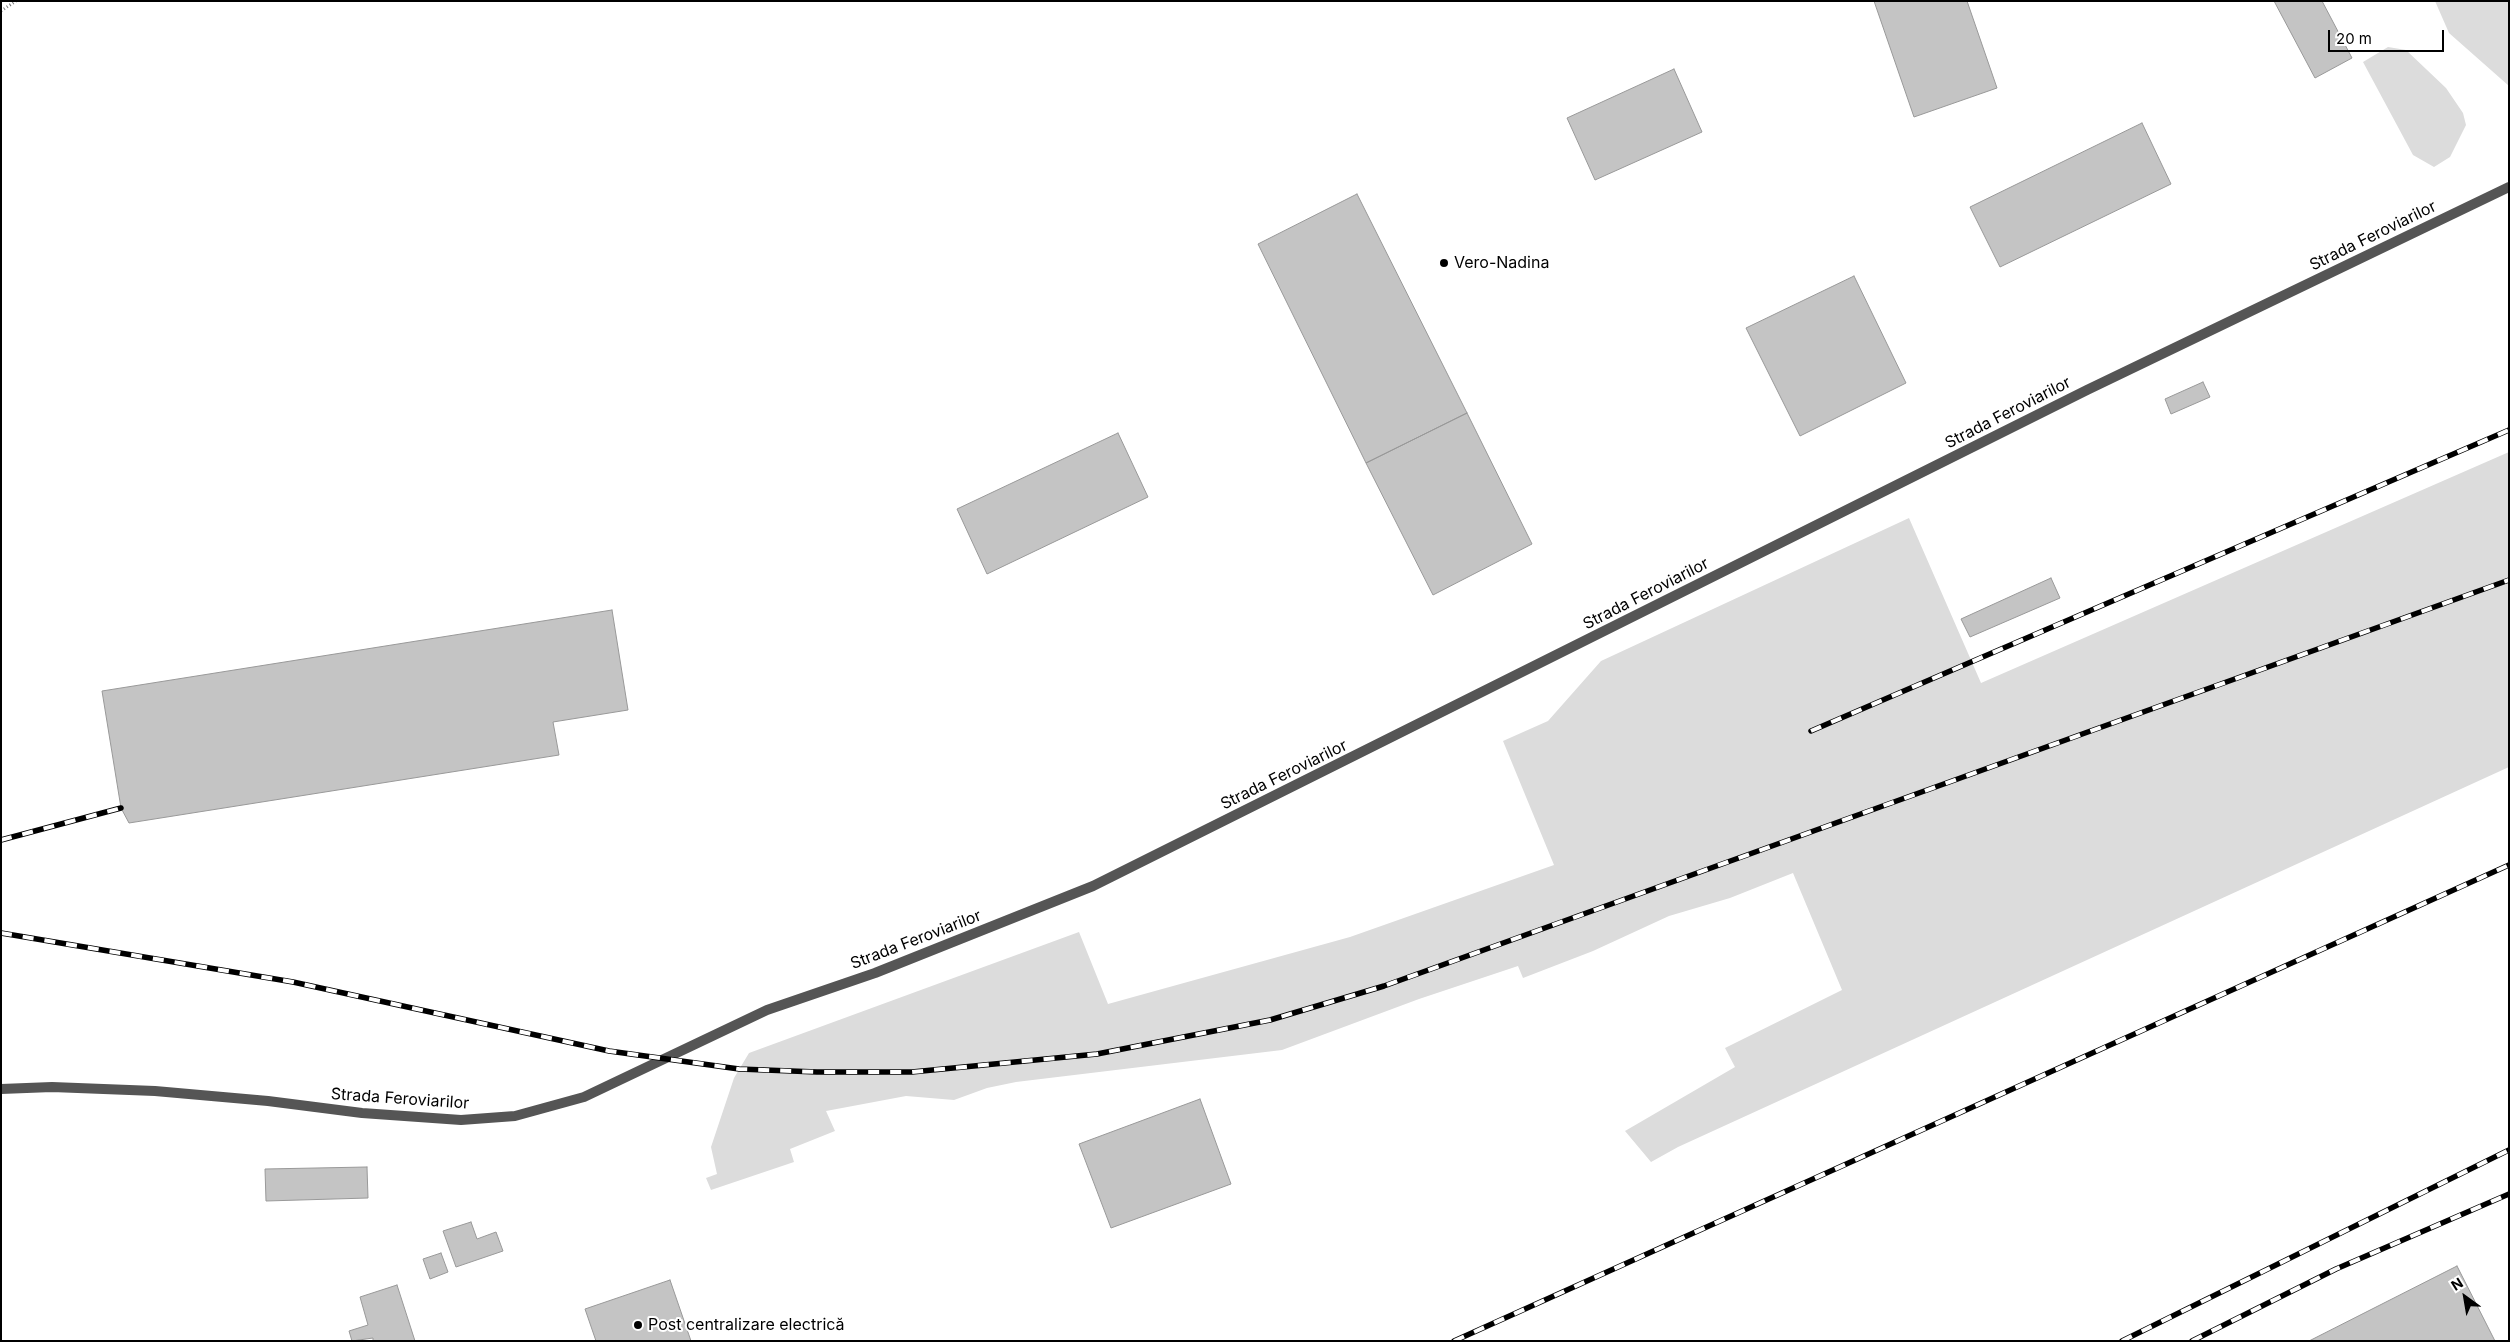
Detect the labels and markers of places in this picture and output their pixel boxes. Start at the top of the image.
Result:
place label: Vero-Nadina [1454,253,1549,273]
marker: Vero-Nadina [1438,257,1450,269]
place label: Post centralizare electrică [648,1315,845,1335]
marker: Post centralizare electrică [632,1319,644,1331]

